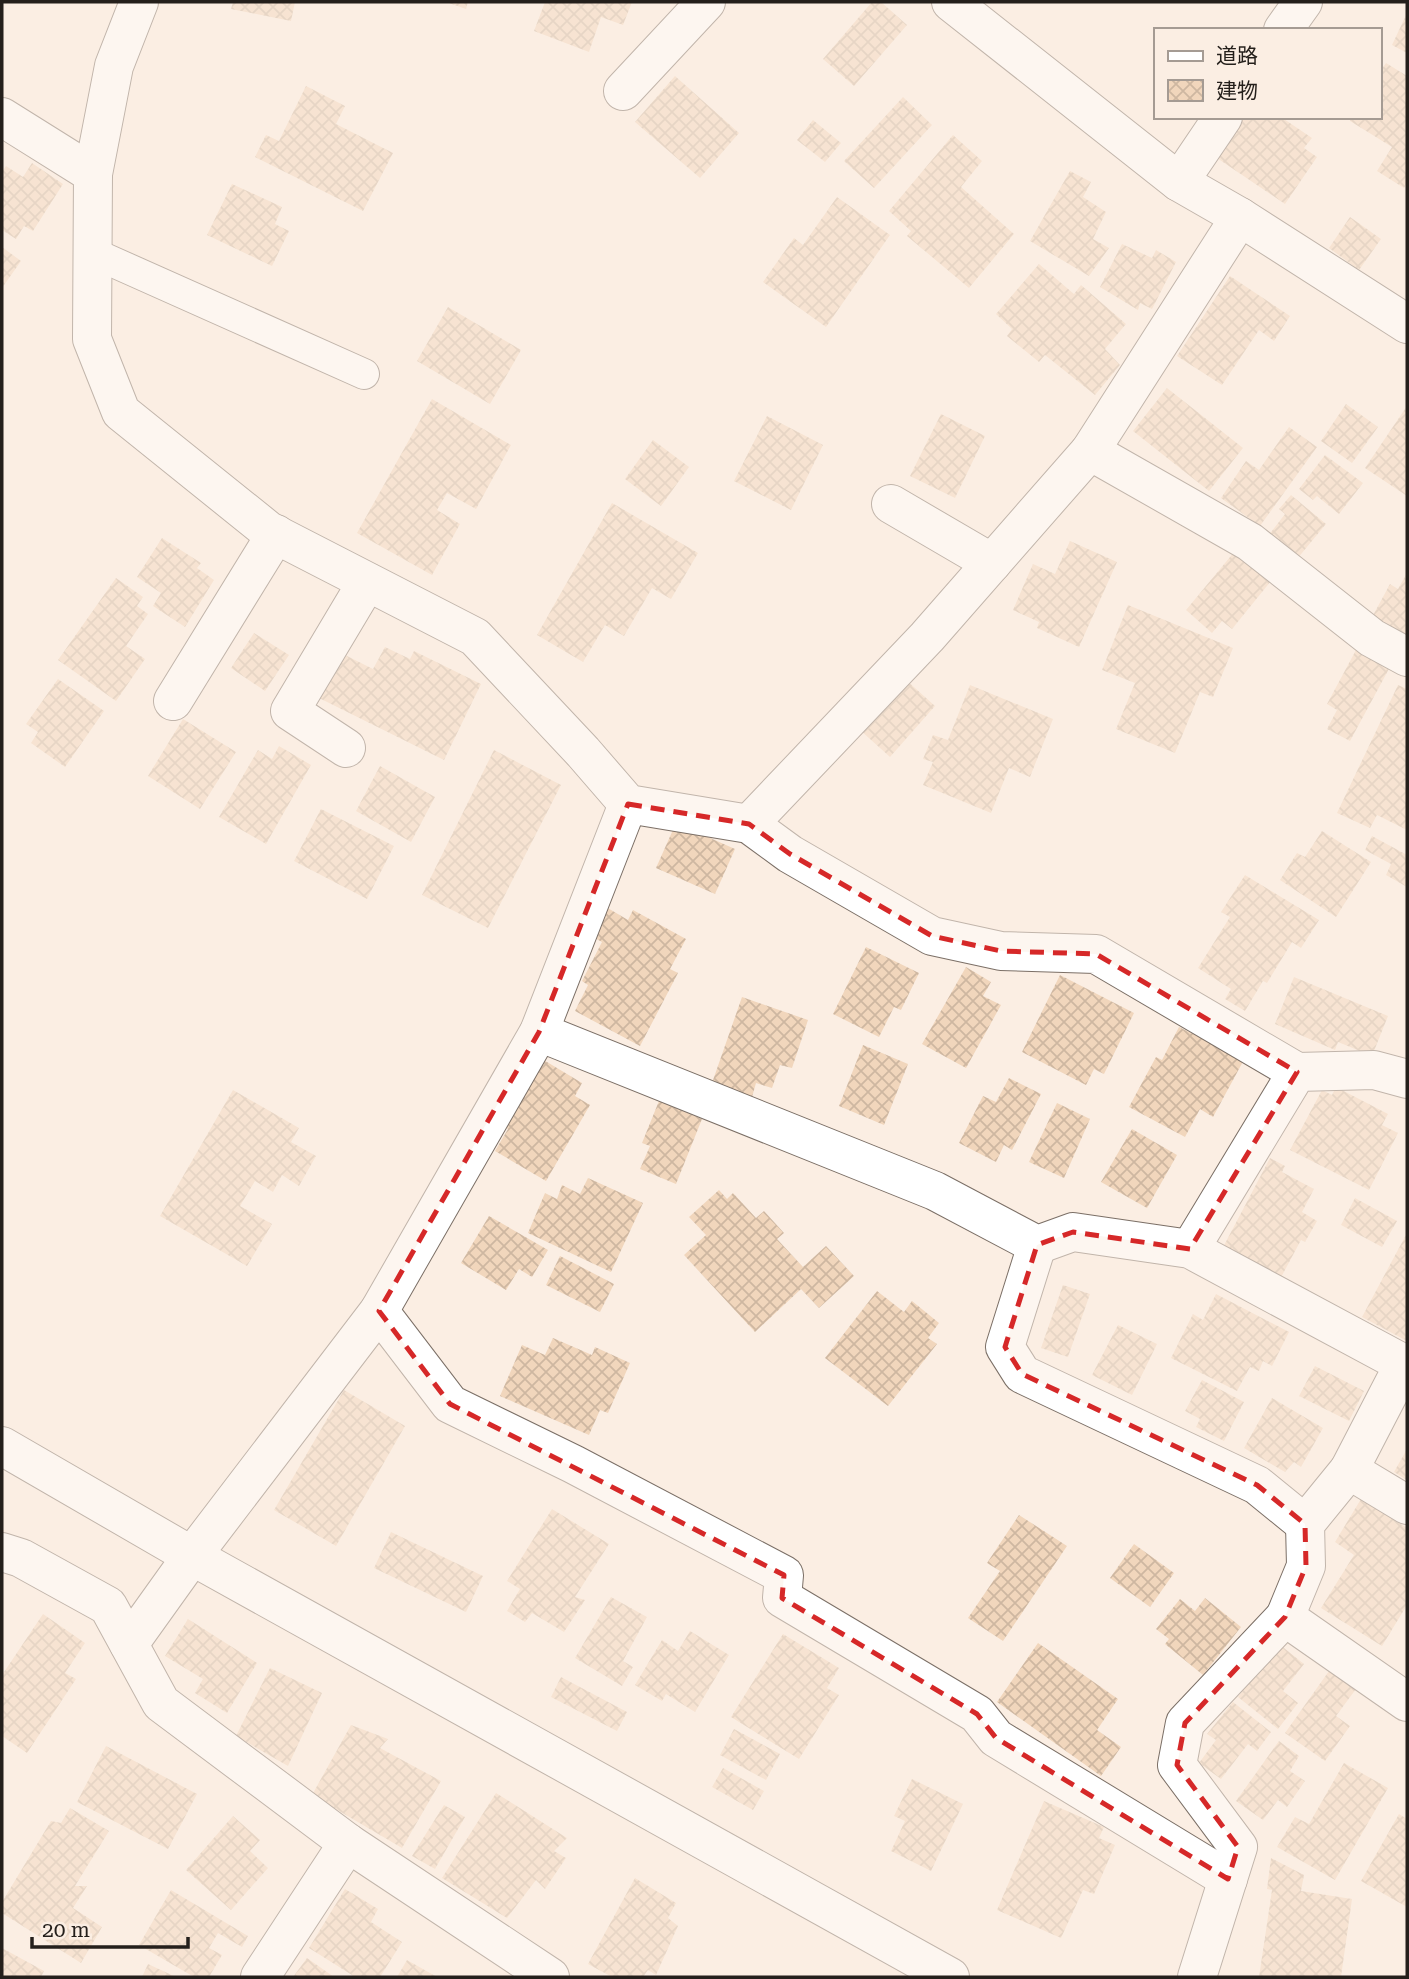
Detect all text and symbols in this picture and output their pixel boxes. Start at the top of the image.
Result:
legend [1154,28,1381,119]
text: 道路 [1216,44,1258,68]
text: 建物 [1216,79,1258,103]
scale bar [32,1906,187,1950]
text: 20 m [42,1918,90,1942]

